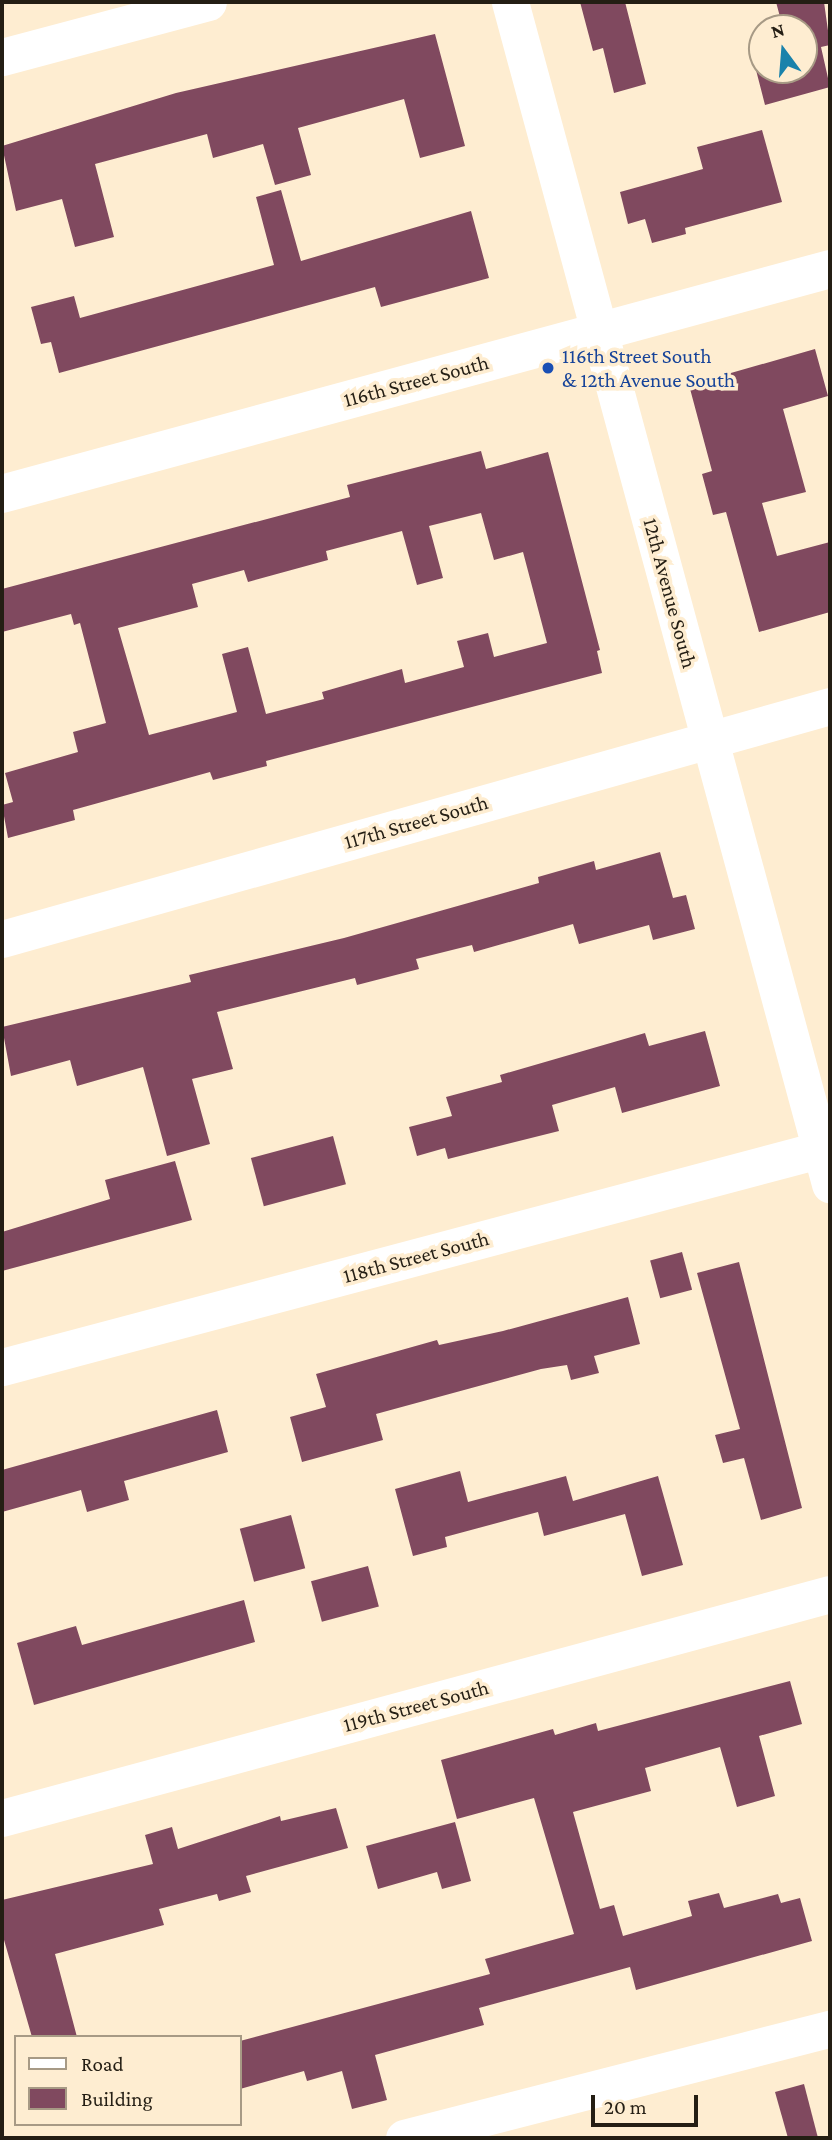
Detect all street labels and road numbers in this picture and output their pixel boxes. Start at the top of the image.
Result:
street label: 116th Street South [341,349,491,413]
street label: 12th Avenue South [638,515,702,671]
street label: 117th Street South [341,789,491,855]
street label: 118th Street South [340,1225,492,1289]
street label: 119th Street South [341,1674,491,1738]

